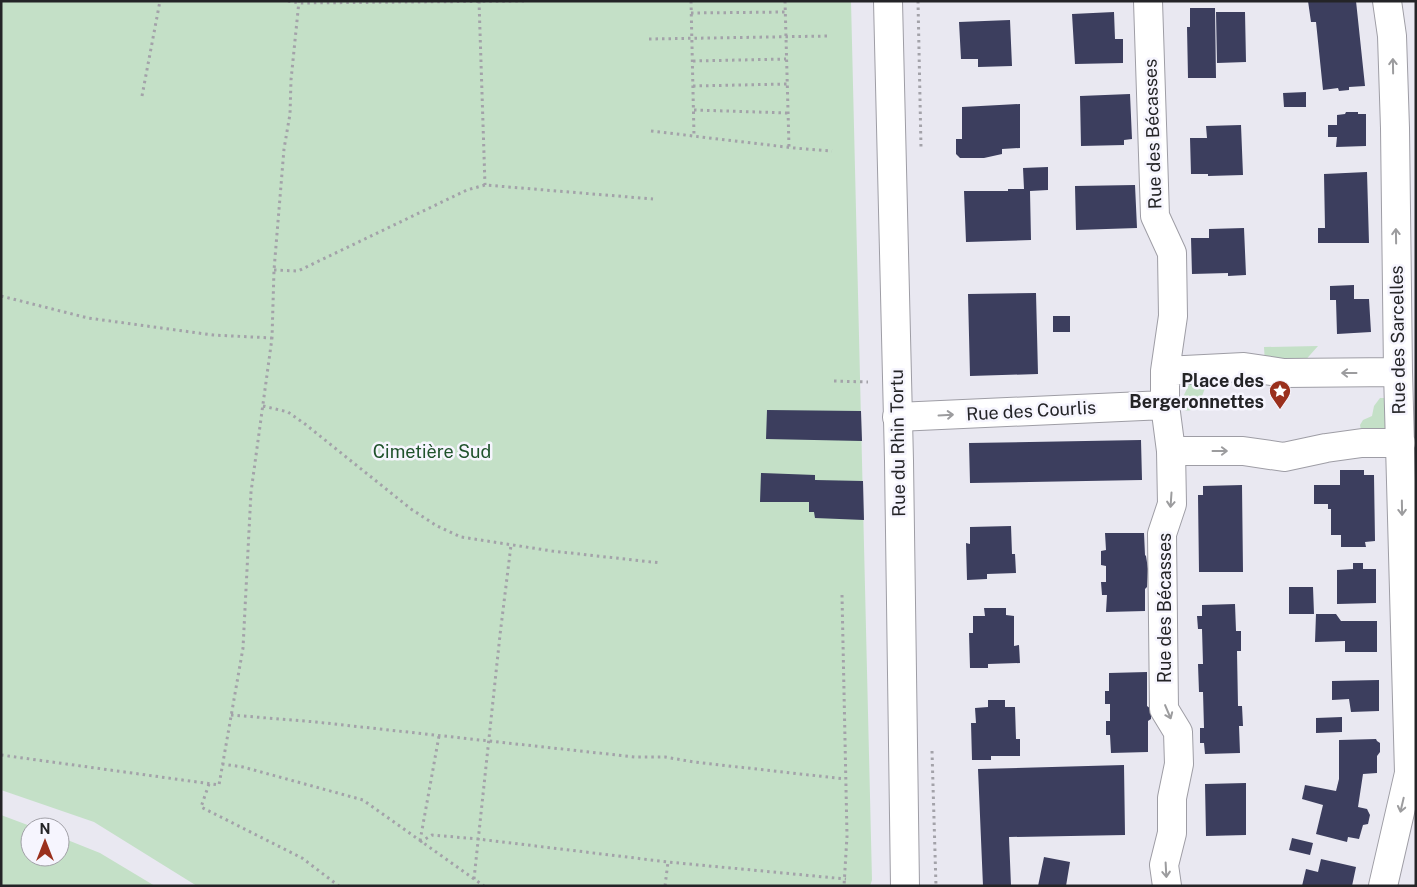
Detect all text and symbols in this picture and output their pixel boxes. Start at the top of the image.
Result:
one-way arrow [1388,58,1398,74]
street label: Rue des Bécasses [1139,59,1166,209]
one-way arrow [1391,229,1401,245]
street label: Rue des Sarcelles [1386,265,1409,415]
one-way arrow [1342,368,1358,378]
street label: Rue du Rhin Tortu [886,369,909,517]
place label: Place des Bergeronnettes [1129,370,1264,412]
place icon: Place des Bergeronnettes [1268,379,1292,410]
street label: Rue des Courlis [965,397,1096,424]
one-way arrow [938,410,954,420]
park label: Cimetière Sud [373,441,491,462]
one-way arrow [1211,446,1227,456]
one-way arrow [1166,491,1176,507]
one-way arrow [1397,499,1407,515]
street label: Rue des Bécasses [1154,533,1175,683]
one-way arrow [1163,704,1173,719]
one-way arrow [1397,796,1406,812]
north arrow [20,817,70,867]
text: N [40,821,50,837]
one-way arrow [1161,862,1170,878]

